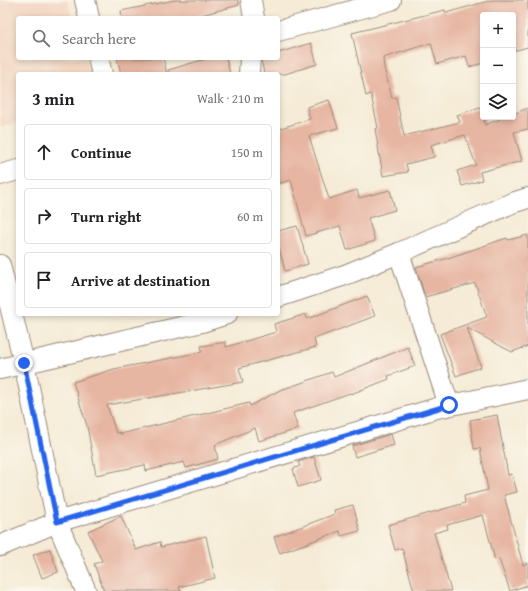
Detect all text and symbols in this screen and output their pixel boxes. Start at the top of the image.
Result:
map controls [480,12,516,120]
button: + [480,12,516,48]
search box [16,16,280,60]
icon: search [30,27,52,49]
text: Search here [62,28,136,49]
button: − [480,48,516,84]
button: layers [480,84,516,120]
text: 3 min [32,86,74,111]
text: Walk · 210 m [197,89,264,108]
icon: ahead [33,141,55,163]
text: Continue [71,142,132,163]
text: 150 m [231,143,263,162]
icon: right [33,205,55,227]
text: Turn right [71,206,142,227]
text: 60 m [237,207,263,226]
icon: arrive [33,269,55,291]
text: Arrive at destination [71,270,210,291]
route end [15,354,33,372]
route start [440,396,458,414]

